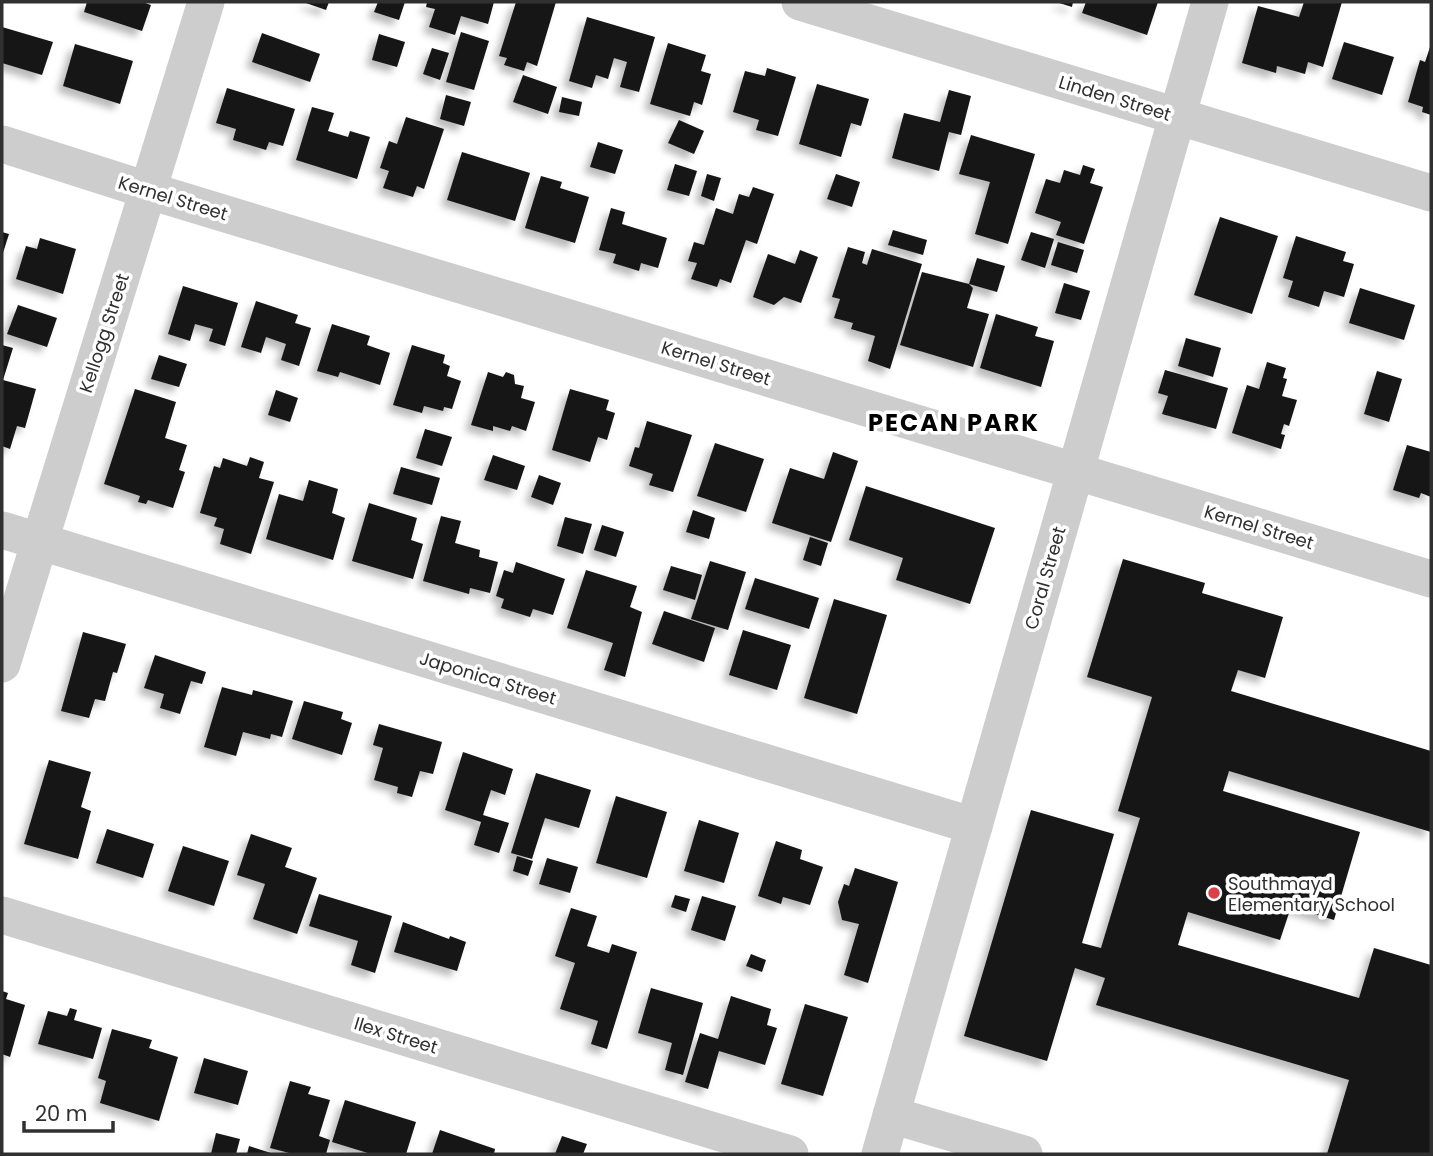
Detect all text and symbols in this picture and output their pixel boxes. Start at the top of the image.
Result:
street label: Linden Street [1056,69,1174,127]
street label: Kernel Street [115,169,231,227]
street label: Kellogg Street [73,270,135,396]
street label: Kernel Street [658,334,774,392]
district label: PECAN PARK [868,406,1040,439]
street label: Kernel Street [1201,498,1317,556]
street label: Coral Street [1018,523,1072,633]
street label: Japonica Street [416,645,560,711]
place label: Southmayd Elementary School [1228,871,1395,917]
marker: Southmayd Elementary School [1206,885,1222,901]
street label: Ilex Street [351,1010,441,1060]
scale bar [24,1090,114,1134]
text: 20 m [35,1099,88,1128]

